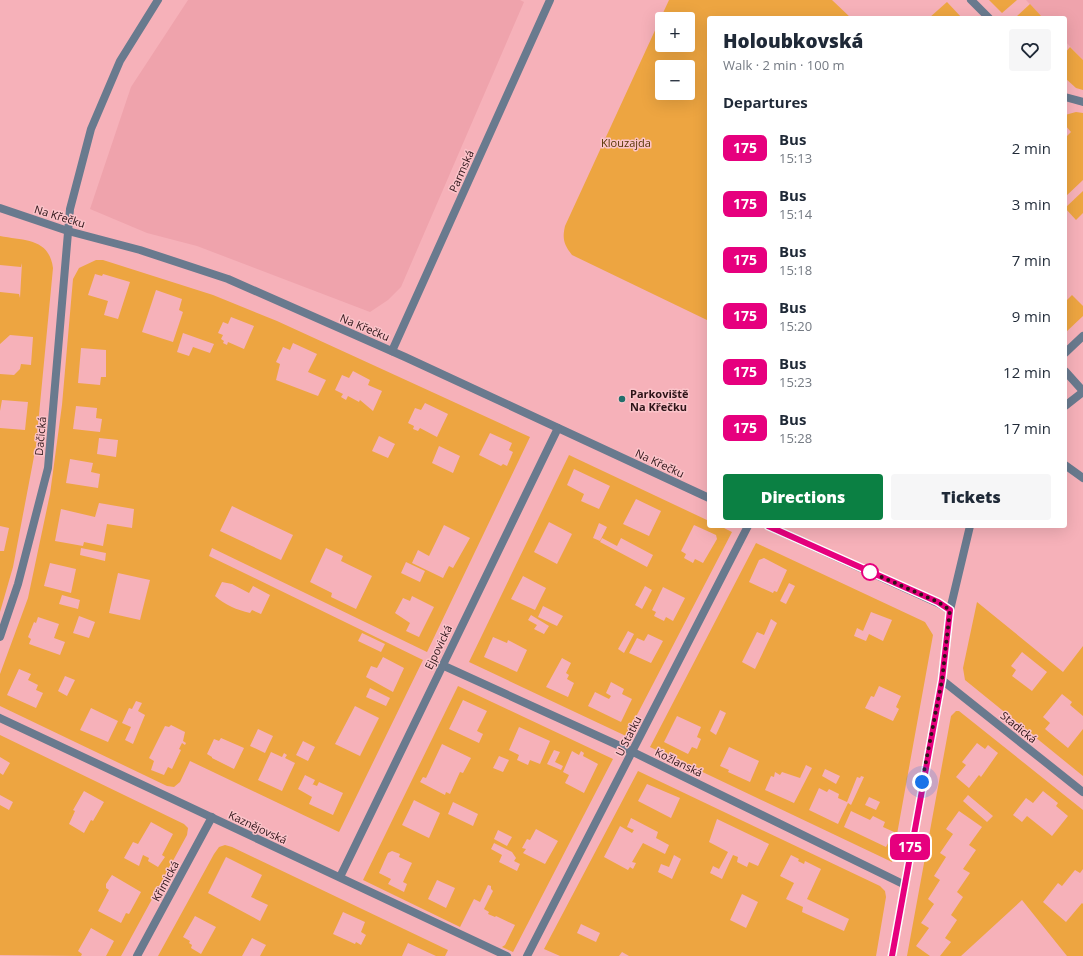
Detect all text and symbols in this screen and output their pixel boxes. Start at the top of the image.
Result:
map controls [655,12,695,100]
button: + [655,12,695,52]
text: Holoubkovská [723,28,863,54]
button: heart [1009,29,1051,71]
text: Walk · 2 min · 100 m [723,56,845,74]
button: − [655,60,695,100]
text: Departures [723,92,808,112]
text: Bus [779,129,806,149]
park label: Klouzajda [601,135,651,150]
text: 175 [733,138,757,157]
text: 2 min [1012,138,1051,158]
street label: Parmská [445,148,477,194]
text: 15:13 [779,149,812,167]
text: Bus [779,185,806,205]
text: 175 [733,194,757,213]
text: 3 min [1012,194,1051,214]
street label: Na Křečku [33,201,87,231]
text: 15:14 [779,205,812,223]
text: Bus [779,241,806,261]
text: 175 [733,250,757,269]
text: 7 min [1012,250,1051,270]
text: 15:18 [779,261,812,279]
text: Bus [779,297,806,317]
text: 175 [733,306,757,325]
text: 9 min [1012,306,1051,326]
street label: Na Křečku [338,310,392,344]
text: 15:20 [779,317,812,335]
text: Bus [779,353,806,373]
text: 175 [733,362,757,381]
text: 12 min [1003,362,1051,382]
text: 15:23 [779,373,812,391]
place label: Parkoviště Na Křečku [630,386,689,414]
marker: Parkoviště Na Křečku [617,394,627,404]
text: Bus [779,409,806,429]
street label: Dačická [31,416,49,456]
text: 175 [733,418,757,437]
text: 17 min [1003,418,1051,438]
text: 15:28 [779,429,812,447]
street label: Na Křečku [633,445,687,481]
button: Directions [723,474,883,520]
button: Tickets [891,474,1051,520]
unlabelled marker [861,563,879,581]
street label: Ejpovická [421,622,455,672]
street label: Stadická [998,708,1040,746]
street label: U Statku [611,713,645,759]
street label: Kožlanská [653,744,705,780]
your location [912,772,932,792]
street label: Kaznějovská [226,807,290,847]
line badge: 175 [887,834,933,860]
text: 175 [898,837,922,856]
street label: Křimická [148,858,182,904]

